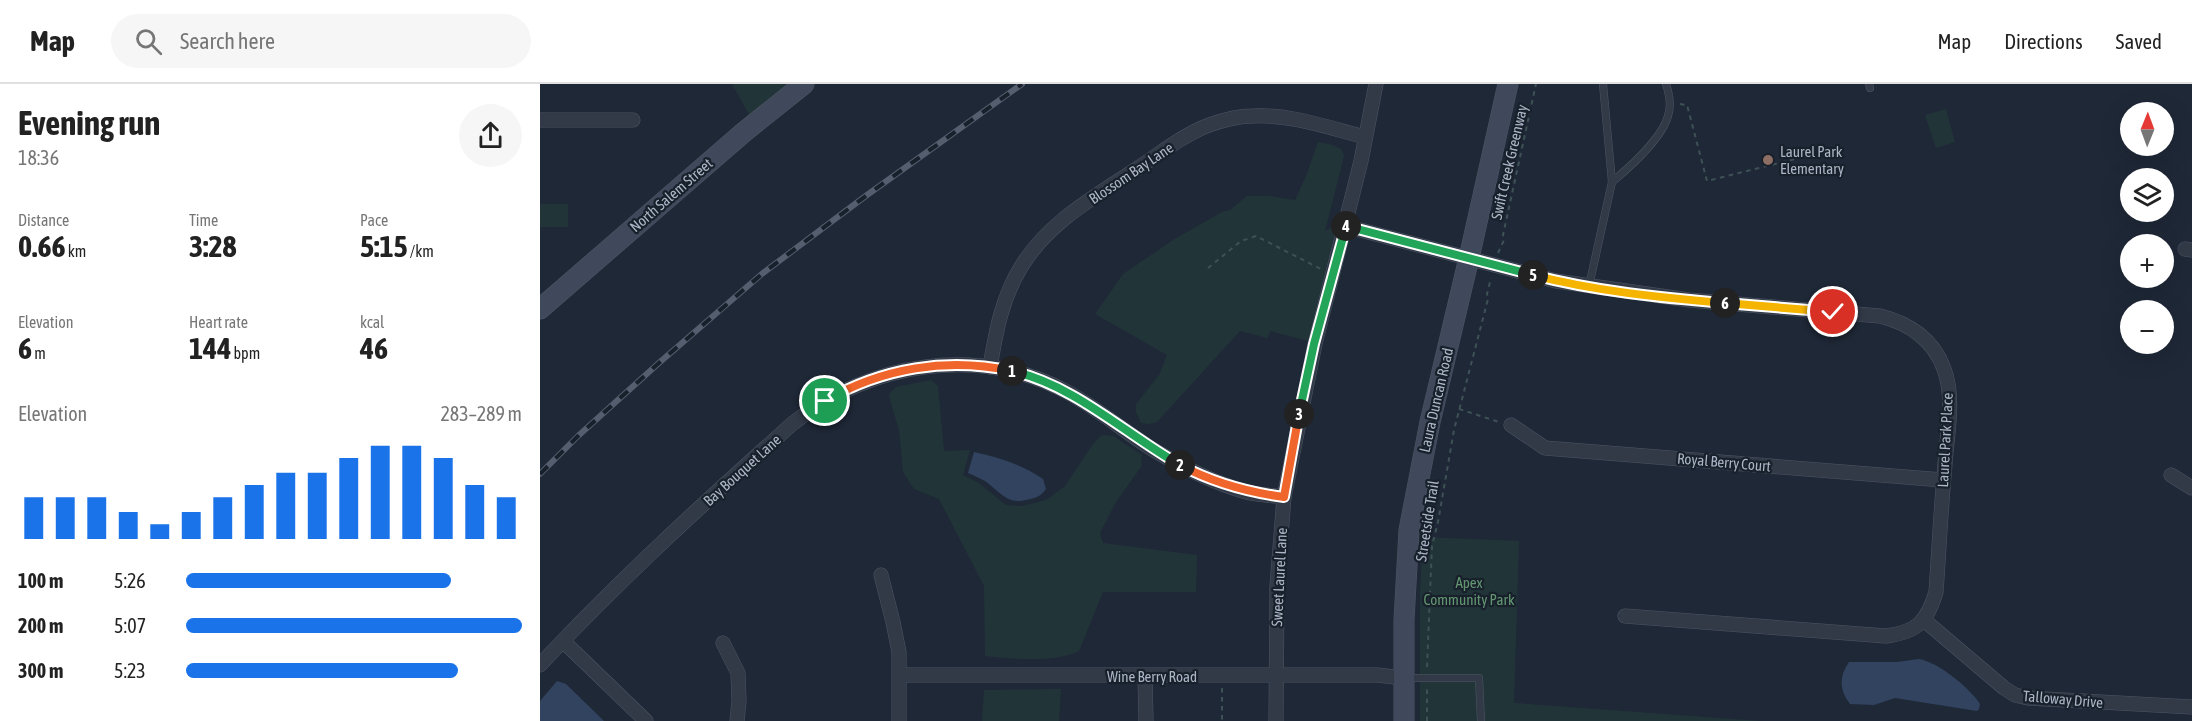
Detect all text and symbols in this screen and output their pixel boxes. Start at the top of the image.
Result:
search box [111,14,531,68]
text: Map [30,25,75,57]
icon: search [132,25,165,58]
text: Search here [180,28,275,54]
text: Map [1937,29,1971,53]
text: Directions [2004,29,2083,53]
text: Saved [2116,29,2162,53]
north arrow [2120,102,2174,156]
map controls [2120,102,2174,354]
street label: Swift Creek Greenway [1487,103,1531,221]
text: Evening run [18,104,160,142]
button: share [459,104,522,167]
street label: Blossom Bay Lane [1086,139,1176,207]
place label: Laurel Park Elementary [1780,143,1844,177]
text: 18:36 [18,146,59,169]
marker: Laurel Park Elementary [1761,153,1775,167]
street label: North Salem Street [626,155,716,235]
button: layers [2120,168,2174,222]
text: Distance [18,211,69,229]
text: Time [189,211,218,229]
text: Pace [360,211,388,229]
pin: 4 [1331,211,1361,241]
text: 4 [1342,217,1350,235]
text: 0.66 [18,229,66,263]
text: 3:28 [189,229,237,263]
text: 5:15 [360,229,408,263]
button: + [2120,234,2174,288]
text: km [66,242,86,260]
text: /km [408,242,434,260]
pin: 5 [1518,260,1548,290]
text: 5 [1529,266,1537,284]
pin [1807,286,1858,337]
pin: 6 [1710,288,1740,318]
text: 6 [1721,294,1729,312]
icon: check [1816,295,1849,328]
button: − [2120,300,2174,354]
text: Elevation [18,313,73,331]
text: Heart rate [189,313,248,331]
text: kcal [360,313,384,331]
text: 6 [18,331,32,365]
text: 144 [189,331,231,365]
text: 46 [360,331,388,365]
text: m [32,344,46,362]
text: bpm [231,344,260,362]
street label: Laura Duncan Road [1416,346,1456,454]
pin: 1 [997,356,1027,386]
text: 1 [1008,362,1016,380]
pin [799,375,850,426]
icon: arrive [808,384,841,417]
street label: Laurel Park Place [1934,392,1956,488]
pin: 3 [1284,399,1314,429]
text: Elevation [18,402,87,425]
text: 283–289 m [440,402,522,425]
text: 3 [1295,405,1303,423]
street label: Bay Bouquet Lane [700,431,784,509]
street label: Royal Berry Court [1676,449,1772,475]
pin: 2 [1165,450,1195,480]
text: 2 [1176,456,1184,474]
street label: Streetside Trail [1412,479,1442,563]
street label: Sweet Laurel Lane [1268,527,1290,627]
text: 100 m [18,569,63,592]
text: 5:26 [114,569,146,592]
park label: Apex Community Park [1424,574,1515,608]
text: 200 m [18,614,63,637]
text: 5:07 [114,614,146,637]
text: 300 m [18,659,63,682]
text: 5:23 [114,659,146,682]
street label: Wine Berry Road [1107,668,1197,685]
street label: Talloway Drive [2022,687,2104,711]

